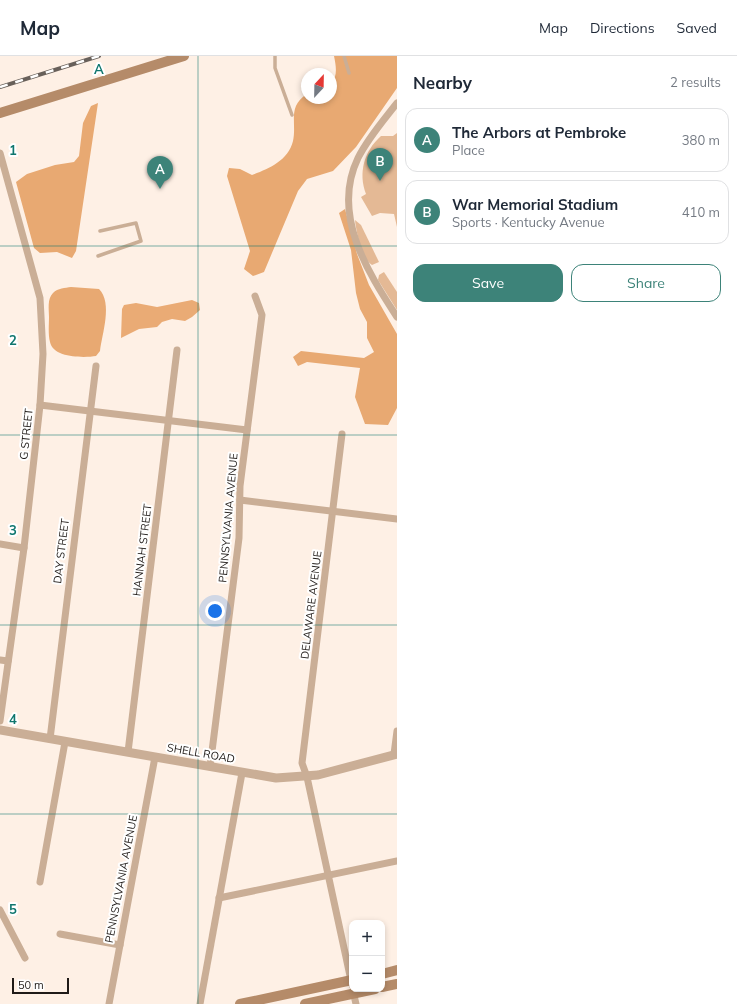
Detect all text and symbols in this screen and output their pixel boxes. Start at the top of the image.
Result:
text: Map [20,16,60,40]
text: Map [539,19,568,37]
text: Directions [590,19,655,37]
text: Saved [677,19,717,37]
text: A [94,61,104,77]
north arrow [301,68,337,104]
text: Nearby [413,72,472,93]
text: 2 results [670,74,721,90]
text: The Arbors at Pembroke [452,123,626,142]
text: A [422,132,432,148]
text: 380 m [682,132,720,148]
text: 1 [9,142,17,158]
text: Place [452,142,485,158]
pin: B [367,148,393,181]
pin: A [147,156,173,189]
text: War Memorial Stadium [452,195,618,214]
text: B [423,204,431,220]
text: 410 m [682,204,720,220]
text: Sports · Kentucky Avenue [452,214,605,230]
button: Save [413,264,563,302]
button: Share [571,264,721,302]
text: 2 [9,332,17,348]
street label: G STREET [16,407,36,460]
street label: PENNSYLVANIA AVENUE [215,453,241,583]
street label: HANNAH STREET [129,503,155,597]
street label: DAY STREET [50,517,72,584]
text: 3 [9,522,17,538]
street label: DELAWARE AVENUE [297,550,325,660]
your location [205,601,225,621]
text: 4 [9,711,17,727]
street label: SHELL ROAD [166,740,236,766]
street label: PENNSYLVANIA AVENUE [102,814,140,944]
text: 5 [9,901,17,917]
map controls [349,920,385,992]
button: + [349,920,385,956]
button: − [349,956,385,992]
scale bar [12,976,69,995]
text: 50 m [18,978,44,992]

